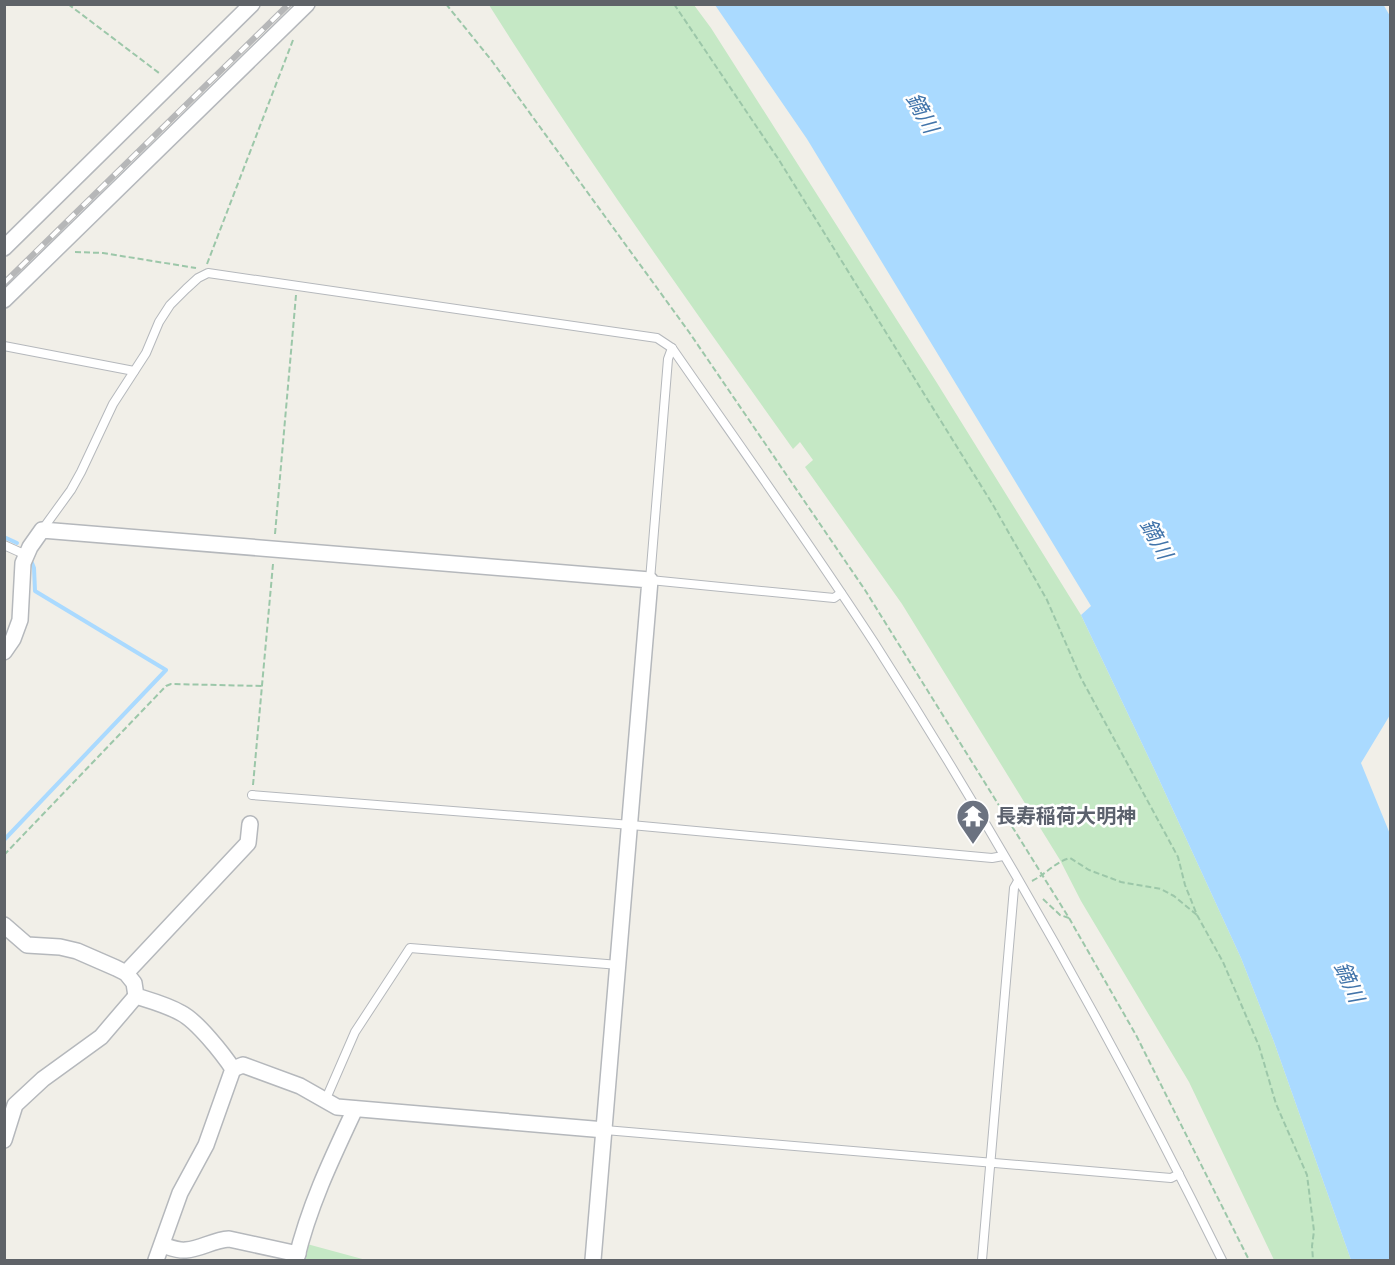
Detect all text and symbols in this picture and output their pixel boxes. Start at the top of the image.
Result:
water label: 鏑川 [902,88,945,138]
water label: 鏑川 [1136,514,1179,564]
temple icon: 長寿稲荷大明神 [955,798,991,845]
place label: 長寿稲荷大明神 [996,803,1136,827]
water label: 鏑川 [1330,957,1371,1007]

